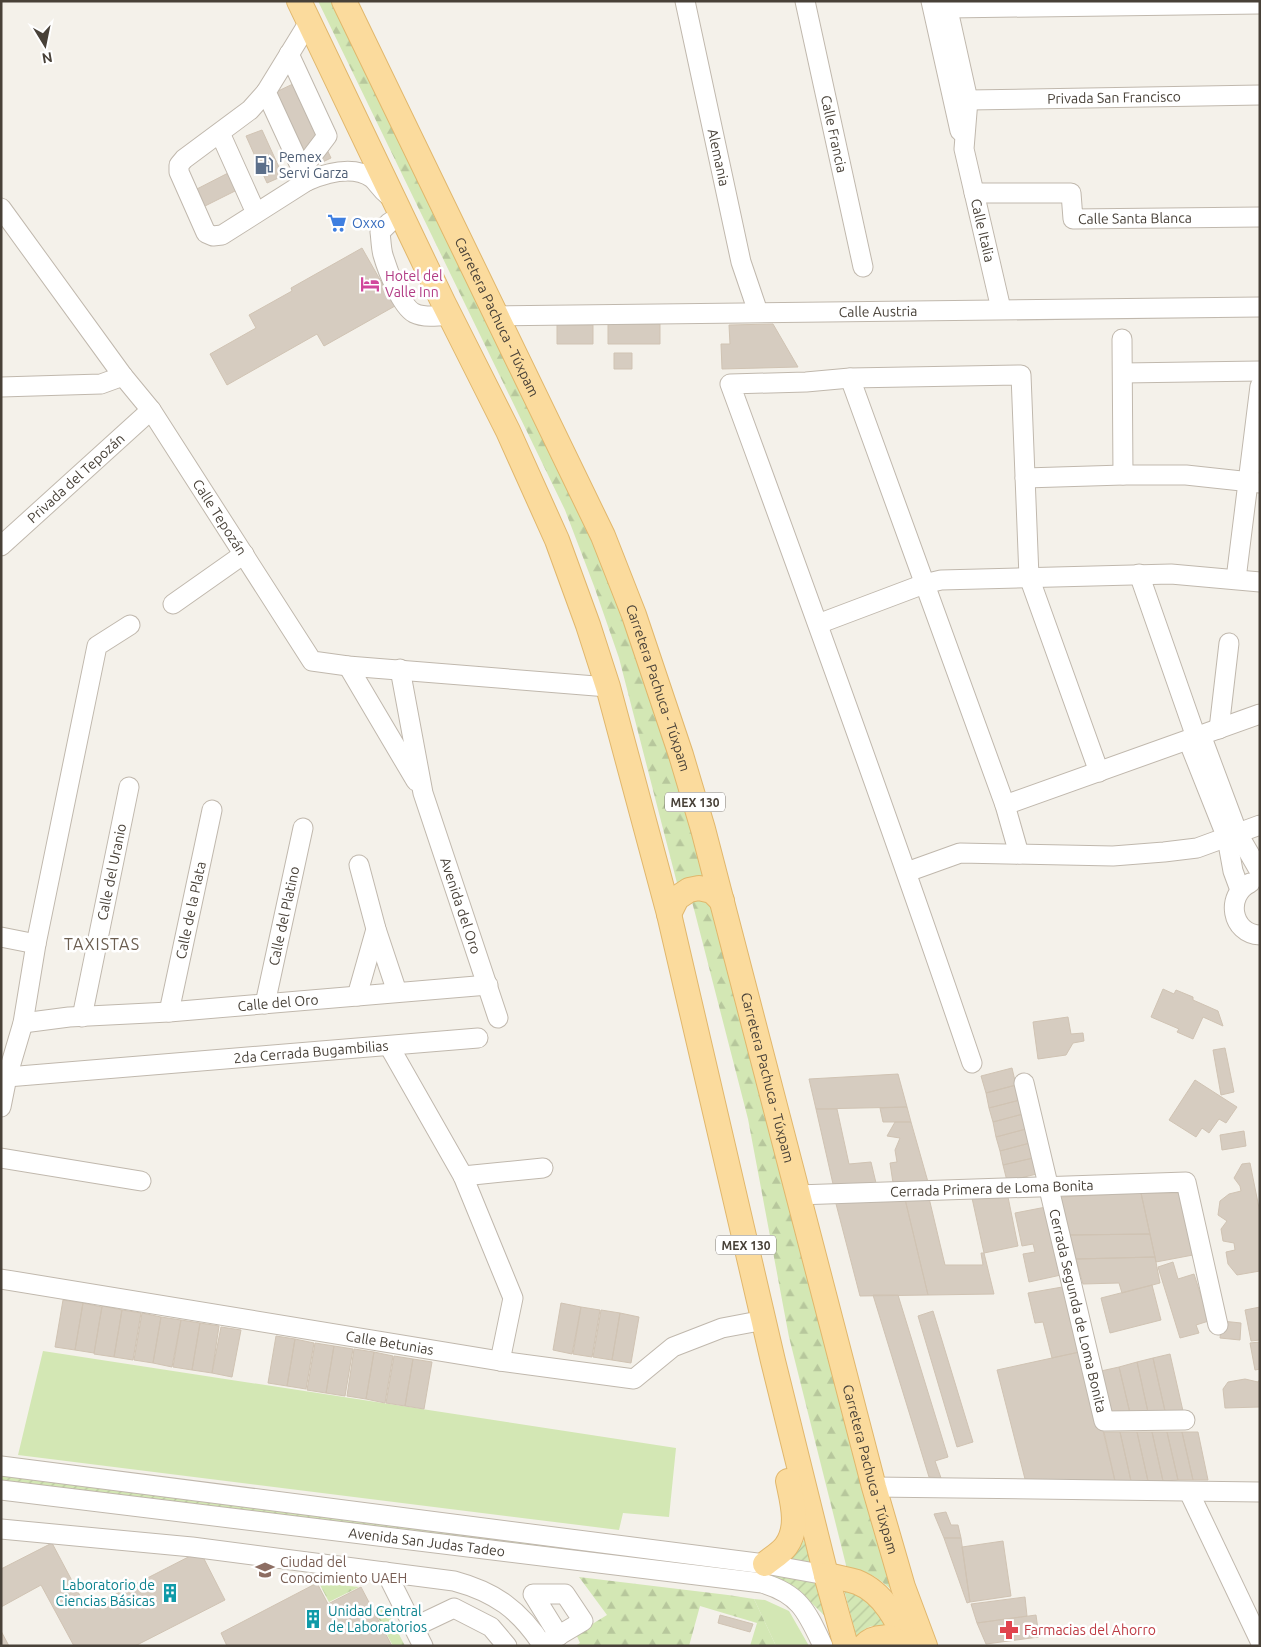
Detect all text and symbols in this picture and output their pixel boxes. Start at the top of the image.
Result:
north arrow [20,20,70,70]
text: N [41,49,54,67]
street label: Privada San Francisco [1047,88,1181,107]
street label: Calle Francia [818,94,850,174]
street label: Alemania [705,127,733,188]
place label: Pemex Servi Garza [279,149,349,181]
fuel station icon: Pemex Servi Garza [253,154,275,176]
street label: Calle Italia [968,197,998,264]
street label: Calle Santa Blanca [1078,210,1192,227]
supermarket icon: Oxxo [326,212,348,234]
place label: Oxxo [352,215,385,231]
street label: Carretera Pachuca - Túxpam [452,235,542,399]
place label: Hotel del Valle Inn [385,268,443,300]
hotel icon: Hotel del Valle Inn [359,273,381,295]
street label: Calle Austria [839,303,917,320]
street label: Privada del Tepozán [24,430,128,526]
street label: Calle Tepozán [190,476,250,558]
street label: Carretera Pachuca - Túxpam [623,602,693,773]
road number: MEX 130 [665,792,725,812]
street label: Calle del Uranio [94,822,129,922]
street label: Avenida del Oro [437,855,484,956]
street label: Calle de la Plata [172,860,209,961]
street label: Calle del Platino [265,865,303,967]
district label: TAXISTAS [64,935,140,953]
street label: Calle del Oro [237,991,319,1014]
street label: Carretera Pachuca - Túxpam [738,991,797,1164]
street label: 2da Cerrada Bugambilias [233,1037,389,1066]
street label: Cerrada Primera de Loma Bonita [890,1177,1094,1200]
street label: Cerrada Segunda de Loma Bonita [1046,1207,1110,1414]
road number: MEX 130 [716,1236,776,1254]
street label: Calle Betunias [345,1328,435,1358]
street label: Carretera Pachuca - Túxpam [840,1383,901,1556]
street label: Avenida San Judas Tadeo [348,1525,506,1560]
place label: Ciudad del Conocimiento UAEH [280,1554,407,1586]
school or university icon: Ciudad del Conocimiento UAEH [254,1559,276,1581]
place label: Laboratorio de Ciencias Básicas [56,1577,155,1609]
building icon: Laboratorio de Ciencias Básicas [159,1582,181,1604]
place label: Unidad Central de Laboratorios [328,1603,427,1635]
building icon: Unidad Central de Laboratorios [302,1608,324,1630]
pharmacy icon: Farmacias del Ahorro [998,1619,1020,1641]
place label: Farmacias del Ahorro [1024,1622,1156,1638]

